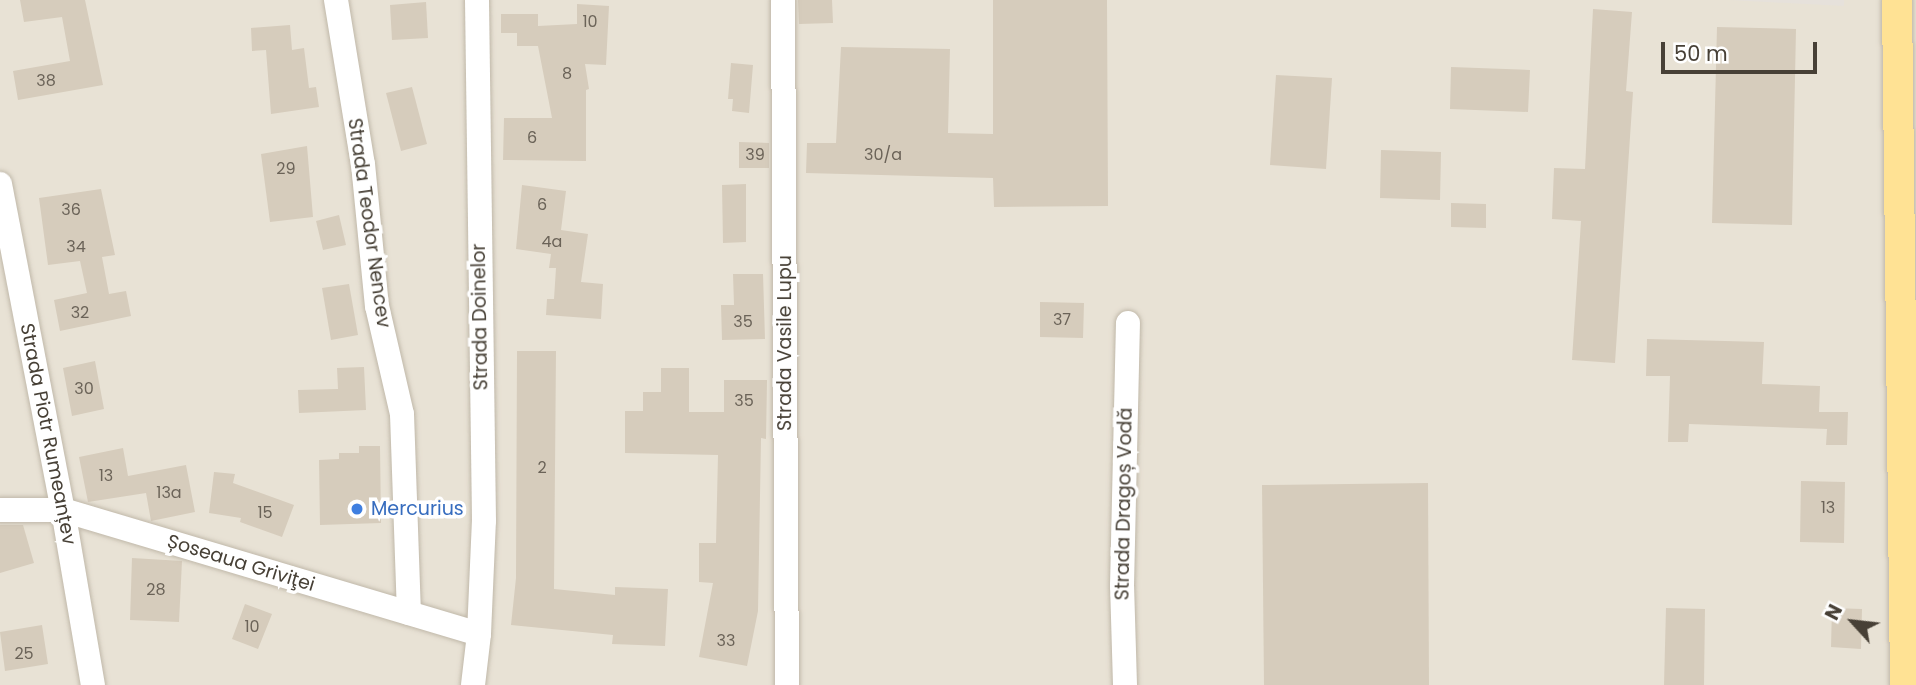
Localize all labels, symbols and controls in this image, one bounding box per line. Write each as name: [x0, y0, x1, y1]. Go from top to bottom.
house number: 10: [582, 12, 598, 32]
scale bar: [1664, 28, 1820, 72]
text: 50 m: [1674, 39, 1728, 68]
house number: 8: [562, 64, 572, 84]
house number: 38: [36, 71, 56, 91]
street label: Strada Teodor Nencev: [343, 117, 395, 329]
house number: 6: [527, 128, 537, 148]
house number: 39: [745, 145, 765, 165]
house number: 30/a: [864, 145, 902, 165]
house number: 29: [276, 159, 296, 179]
house number: 6: [537, 195, 547, 215]
house number: 36: [61, 200, 81, 220]
house number: 4a: [542, 232, 562, 252]
house number: 34: [66, 237, 86, 257]
street label: Strada Doinelor: [467, 243, 493, 391]
street label: Strada Vasile Lupu: [774, 255, 796, 431]
house number: 32: [71, 303, 89, 323]
house number: 37: [1053, 310, 1071, 330]
house number: 35: [733, 312, 753, 332]
street label: Strada Piotr Rumeanțev: [15, 321, 81, 547]
house number: 30: [74, 379, 94, 399]
house number: 35: [734, 391, 754, 411]
street label: Strada Dragoș Vodă: [1111, 407, 1137, 601]
house number: 2: [537, 458, 547, 478]
house number: 13: [99, 466, 113, 486]
house number: 13a: [156, 483, 182, 503]
place label: Mercurius: [371, 498, 464, 520]
house number: 13: [1821, 498, 1835, 518]
marker: Mercurius: [349, 501, 365, 517]
house number: 15: [257, 503, 273, 523]
street label: Șoseaua Griviţei: [164, 530, 318, 596]
house number: 28: [146, 580, 166, 600]
north arrow: [1818, 587, 1888, 657]
text: N: [1819, 600, 1849, 625]
house number: 10: [244, 617, 260, 637]
house number: 33: [717, 631, 735, 651]
house number: 25: [14, 644, 34, 664]

